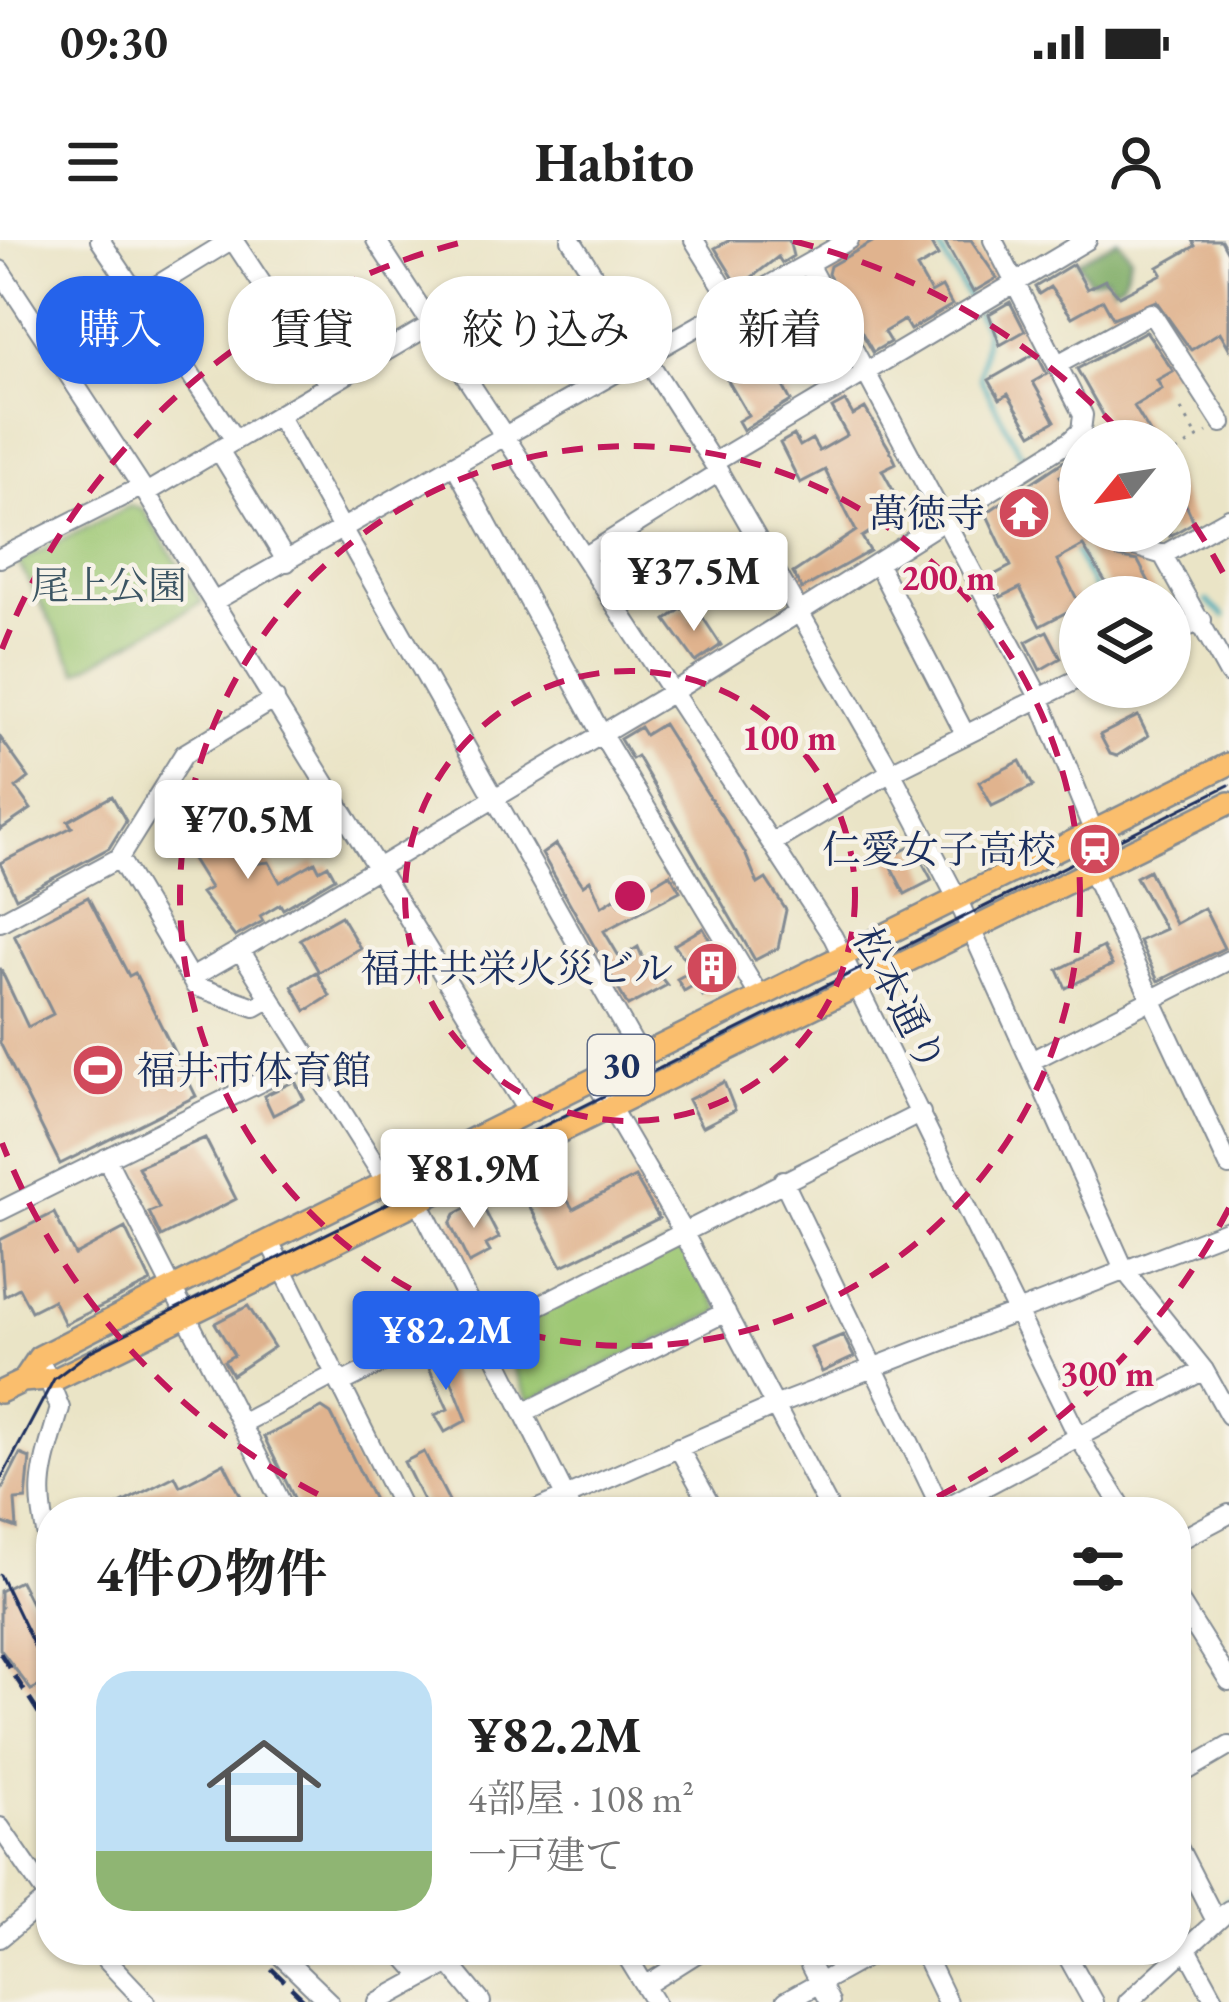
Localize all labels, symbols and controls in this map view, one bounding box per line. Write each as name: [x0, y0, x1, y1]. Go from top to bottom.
text: 09:30: [60, 13, 168, 71]
text: Habito: [535, 127, 694, 197]
icon: menu: [60, 129, 126, 195]
icon: person: [1103, 129, 1169, 195]
chip: 購入: [36, 276, 204, 384]
chip: 賃貸: [228, 276, 396, 384]
chip: 絞り込み: [420, 276, 672, 384]
chip: 新着: [696, 276, 864, 384]
north arrow: [1059, 420, 1191, 552]
map controls: [1059, 420, 1191, 708]
temple icon: 萬徳寺: [996, 485, 1052, 541]
place label: 萬徳寺: [868, 488, 985, 539]
pin: ¥37.5M: [596, 532, 792, 634]
text: ¥37.5M: [628, 545, 760, 596]
text: 200 m: [901, 554, 995, 601]
park label: 尾上公園: [31, 560, 187, 611]
button: layers: [1059, 576, 1191, 708]
text: 100 m: [742, 714, 836, 761]
pin: ¥70.5M: [150, 780, 346, 882]
text: ¥70.5M: [182, 793, 314, 844]
station icon: 仁愛女子高校: [1067, 821, 1123, 877]
place label: 仁愛女子高校: [822, 824, 1056, 875]
centre of rings: [609, 875, 651, 917]
street label: 松本通り: [841, 918, 958, 1080]
building icon: 福井共栄火災ビル: [684, 940, 740, 996]
place label: 福井共栄火災ビル: [361, 943, 673, 994]
road number: 30: [588, 1035, 654, 1095]
sports icon: 福井市体育館: [70, 1042, 126, 1098]
place label: 福井市体育館: [137, 1045, 371, 1096]
pin: ¥81.9M: [376, 1129, 572, 1231]
text: ¥81.9M: [408, 1142, 540, 1193]
pin: ¥82.2M: [348, 1291, 544, 1393]
text: ¥82.2M: [380, 1304, 512, 1355]
text: 300 m: [1060, 1350, 1154, 1397]
icon: filters: [1065, 1536, 1131, 1602]
text: 4件の物件: [96, 1540, 327, 1606]
text: ¥82.2M: [468, 1701, 642, 1767]
icon: home: [192, 1719, 336, 1863]
text: 4部屋 · 108 m²: [468, 1773, 694, 1824]
text: 一戸建て: [468, 1830, 624, 1881]

